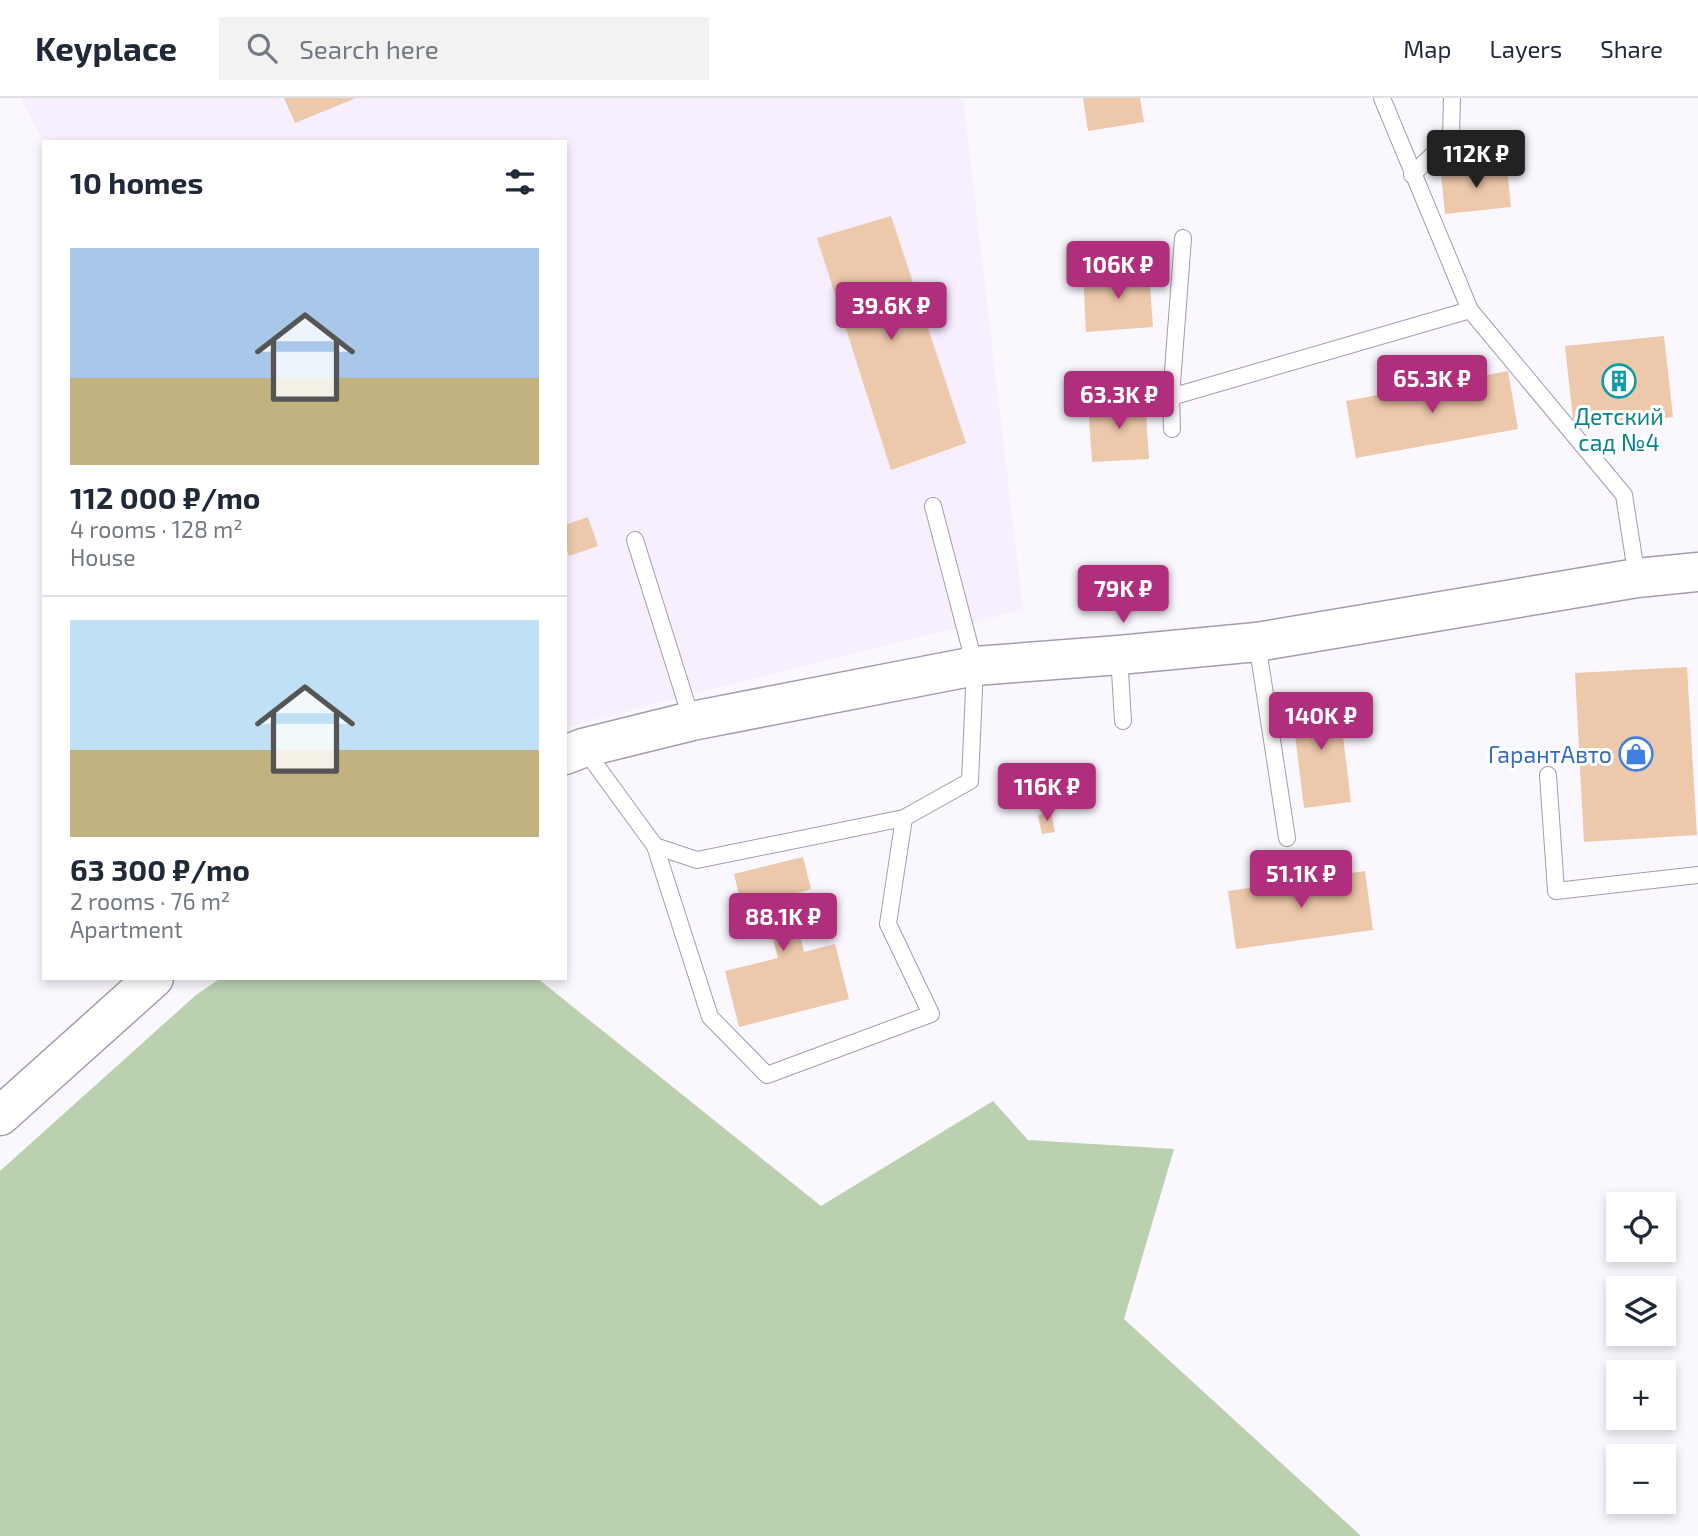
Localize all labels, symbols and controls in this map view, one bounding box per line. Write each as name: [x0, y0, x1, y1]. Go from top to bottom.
search box: [219, 17, 709, 80]
text: Keyplace: [35, 28, 177, 68]
icon: search: [243, 29, 281, 67]
text: Search here: [299, 33, 439, 64]
text: Map: [1403, 34, 1451, 63]
text: Layers: [1489, 34, 1562, 63]
text: Share: [1600, 34, 1663, 63]
pin: 112K ₽: [1419, 130, 1533, 190]
text: 112K ₽: [1443, 139, 1509, 167]
icon: filters: [501, 163, 539, 201]
text: 10 homes: [70, 164, 203, 200]
pin: 106K ₽: [1061, 242, 1175, 301]
text: 106K ₽: [1083, 250, 1153, 278]
pin: 39.6K ₽: [826, 282, 956, 342]
text: 39.6K ₽: [852, 291, 930, 319]
icon: home: [242, 294, 368, 420]
pin: 65.3K ₽: [1367, 356, 1497, 415]
building icon: Детский сад №4: [1600, 362, 1638, 400]
text: 65.3K ₽: [1393, 364, 1471, 392]
pin: 63.3K ₽: [1054, 372, 1184, 431]
text: 63.3K ₽: [1080, 380, 1158, 408]
place label: Детский сад №4: [1574, 402, 1664, 456]
text: 112 000 ₽/mo: [70, 479, 261, 515]
text: 4 rooms · 128 m²: [70, 515, 243, 543]
text: House: [70, 543, 136, 571]
pin: 79K ₽: [1074, 566, 1172, 625]
text: 79K ₽: [1094, 574, 1152, 602]
icon: home: [242, 666, 368, 792]
pin: 140K ₽: [1264, 692, 1378, 752]
text: 140K ₽: [1285, 701, 1357, 729]
shop icon: ГарантАвто: [1617, 735, 1655, 773]
place label: ГарантАвто: [1488, 740, 1612, 768]
pin: 116K ₽: [990, 764, 1104, 823]
text: 116K ₽: [1014, 772, 1080, 800]
pin: 51.1K ₽: [1236, 850, 1366, 910]
text: 63 300 ₽/mo: [70, 851, 250, 887]
text: 51.1K ₽: [1266, 859, 1336, 887]
text: 2 rooms · 76 m²: [70, 887, 230, 915]
pin: 88.1K ₽: [718, 894, 848, 953]
text: 88.1K ₽: [745, 902, 821, 930]
text: Apartment: [70, 915, 183, 943]
map controls: [1606, 1192, 1676, 1514]
button: locate: [1606, 1192, 1676, 1262]
button: layers: [1606, 1276, 1676, 1346]
button: +: [1606, 1360, 1676, 1430]
button: −: [1606, 1444, 1676, 1514]

